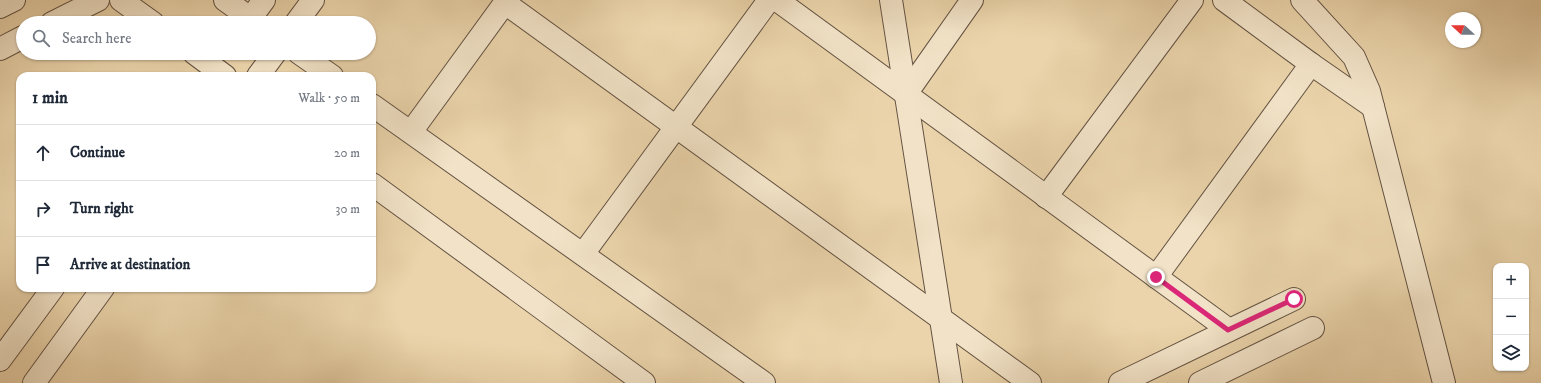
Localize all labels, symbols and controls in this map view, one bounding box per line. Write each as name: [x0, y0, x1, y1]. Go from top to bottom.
north arrow: [1445, 12, 1481, 48]
search box: [16, 16, 376, 60]
icon: search: [30, 27, 52, 49]
text: Search here: [62, 29, 131, 48]
text: 1 min: [32, 87, 68, 109]
text: Walk · 50 m: [298, 90, 360, 106]
icon: ahead: [32, 142, 54, 164]
text: Continue: [70, 143, 125, 162]
text: 20 m: [334, 145, 360, 161]
icon: right: [32, 198, 54, 220]
text: Turn right: [70, 199, 133, 218]
text: 30 m: [336, 201, 360, 217]
icon: arrive: [32, 254, 54, 276]
text: Arrive at destination: [70, 255, 190, 274]
map controls: [1493, 263, 1529, 371]
button: +: [1493, 263, 1529, 299]
route end: [1147, 268, 1165, 286]
route start: [1285, 290, 1303, 308]
button: −: [1493, 299, 1529, 335]
button: layers: [1493, 335, 1529, 371]

